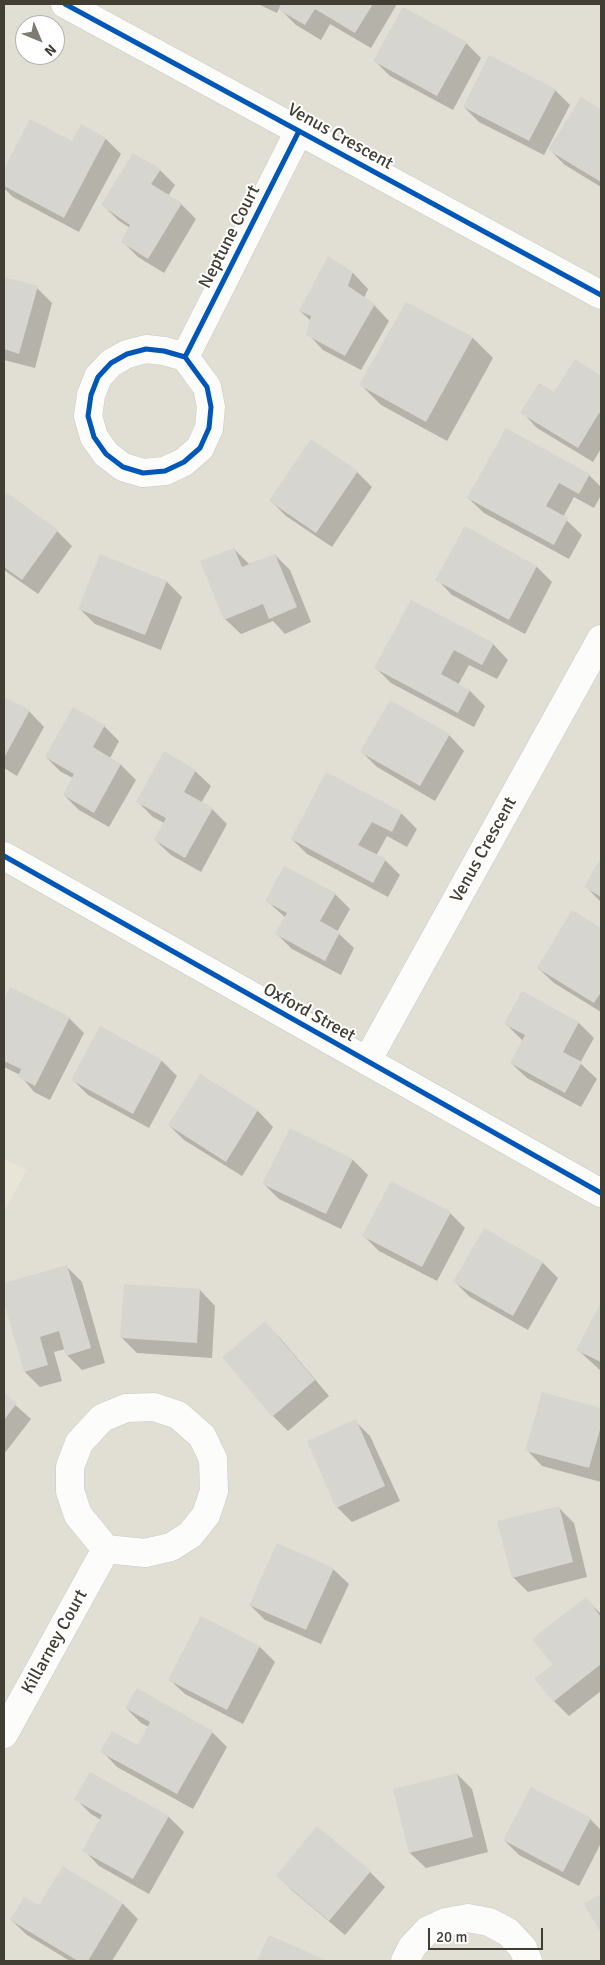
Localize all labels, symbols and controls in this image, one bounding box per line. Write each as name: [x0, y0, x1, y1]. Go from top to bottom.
north arrow: [15, 15, 65, 65]
text: N: [41, 41, 60, 60]
street label: Venus Crescent: [283, 99, 397, 175]
street label: Neptune Court: [195, 182, 265, 292]
street label: Venus Crescent: [446, 793, 522, 907]
street label: Oxford Street: [259, 979, 359, 1047]
street label: Killarney Court: [17, 1586, 93, 1698]
scale bar: [430, 1918, 545, 1950]
text: 20 m: [436, 1928, 467, 1946]

